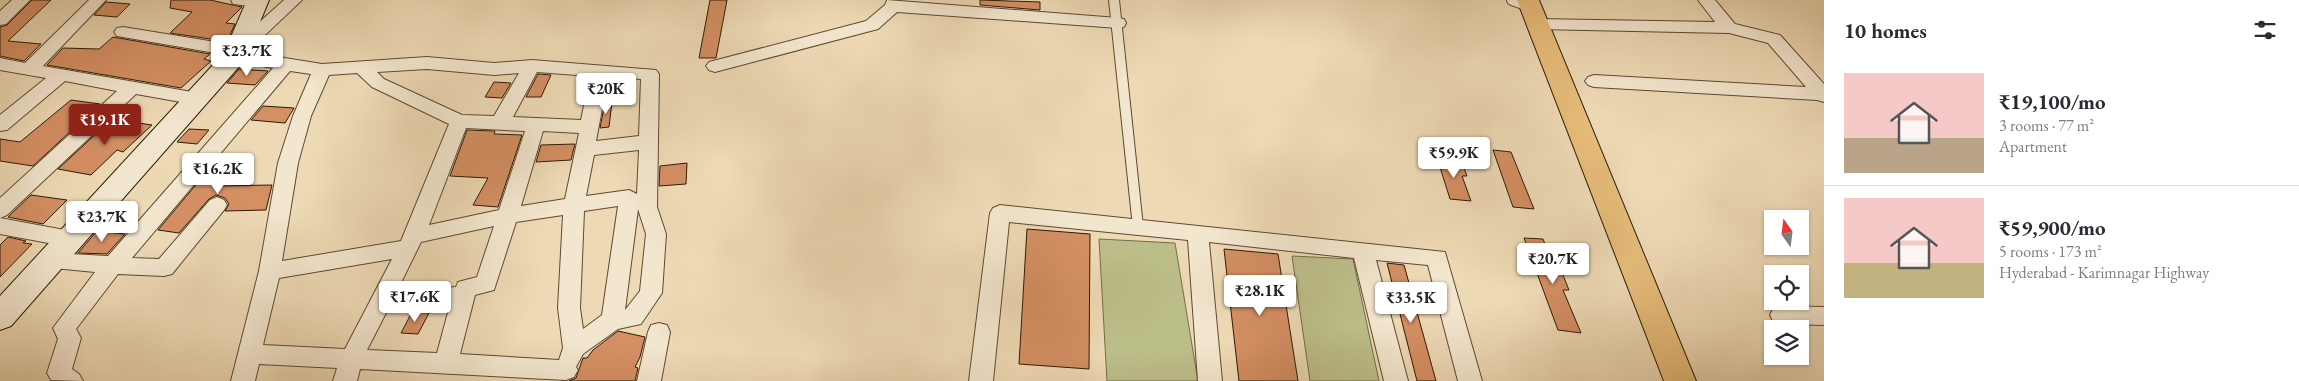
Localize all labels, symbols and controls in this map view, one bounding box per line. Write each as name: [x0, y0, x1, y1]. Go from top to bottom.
icon: filters: [2251, 16, 2279, 44]
text: 10 homes: [1844, 17, 1927, 44]
pin: ₹23.7K: [206, 34, 288, 77]
text: ₹23.7K: [222, 40, 272, 61]
pin: ₹20K: [576, 72, 636, 115]
text: ₹20K: [587, 78, 625, 99]
text: ₹19,100/mo: [1999, 88, 2106, 115]
icon: home: [1884, 93, 1944, 153]
pin: ₹19.1K: [64, 104, 146, 146]
text: ₹19.1K: [80, 109, 130, 130]
text: 3 rooms · 77 m²: [1999, 115, 2094, 136]
pin: ₹59.9K: [1413, 136, 1495, 179]
text: Apartment: [1999, 136, 2067, 157]
text: ₹59.9K: [1429, 142, 1479, 163]
pin: ₹16.2K: [177, 152, 259, 195]
text: ₹16.2K: [193, 158, 243, 179]
pin: ₹23.7K: [61, 200, 143, 243]
text: ₹23.7K: [77, 206, 127, 227]
north arrow: [1764, 210, 1809, 255]
map controls: [1764, 210, 1809, 365]
text: ₹59,900/mo: [1999, 214, 2106, 241]
icon: home: [1884, 218, 1944, 278]
text: 5 rooms · 173 m²: [1999, 241, 2102, 262]
pin: ₹20.7K: [1512, 242, 1594, 285]
text: ₹20.7K: [1528, 248, 1578, 269]
text: Hyderabad - Karimnagar Highway: [1999, 262, 2209, 283]
button: locate: [1764, 265, 1809, 310]
pin: ₹28.1K: [1219, 274, 1301, 317]
pin: ₹17.6K: [374, 280, 456, 323]
text: ₹28.1K: [1235, 280, 1285, 301]
pin: ₹33.5K: [1370, 282, 1452, 324]
text: ₹17.6K: [390, 286, 440, 307]
text: ₹33.5K: [1386, 287, 1436, 308]
button: layers: [1764, 320, 1809, 365]

